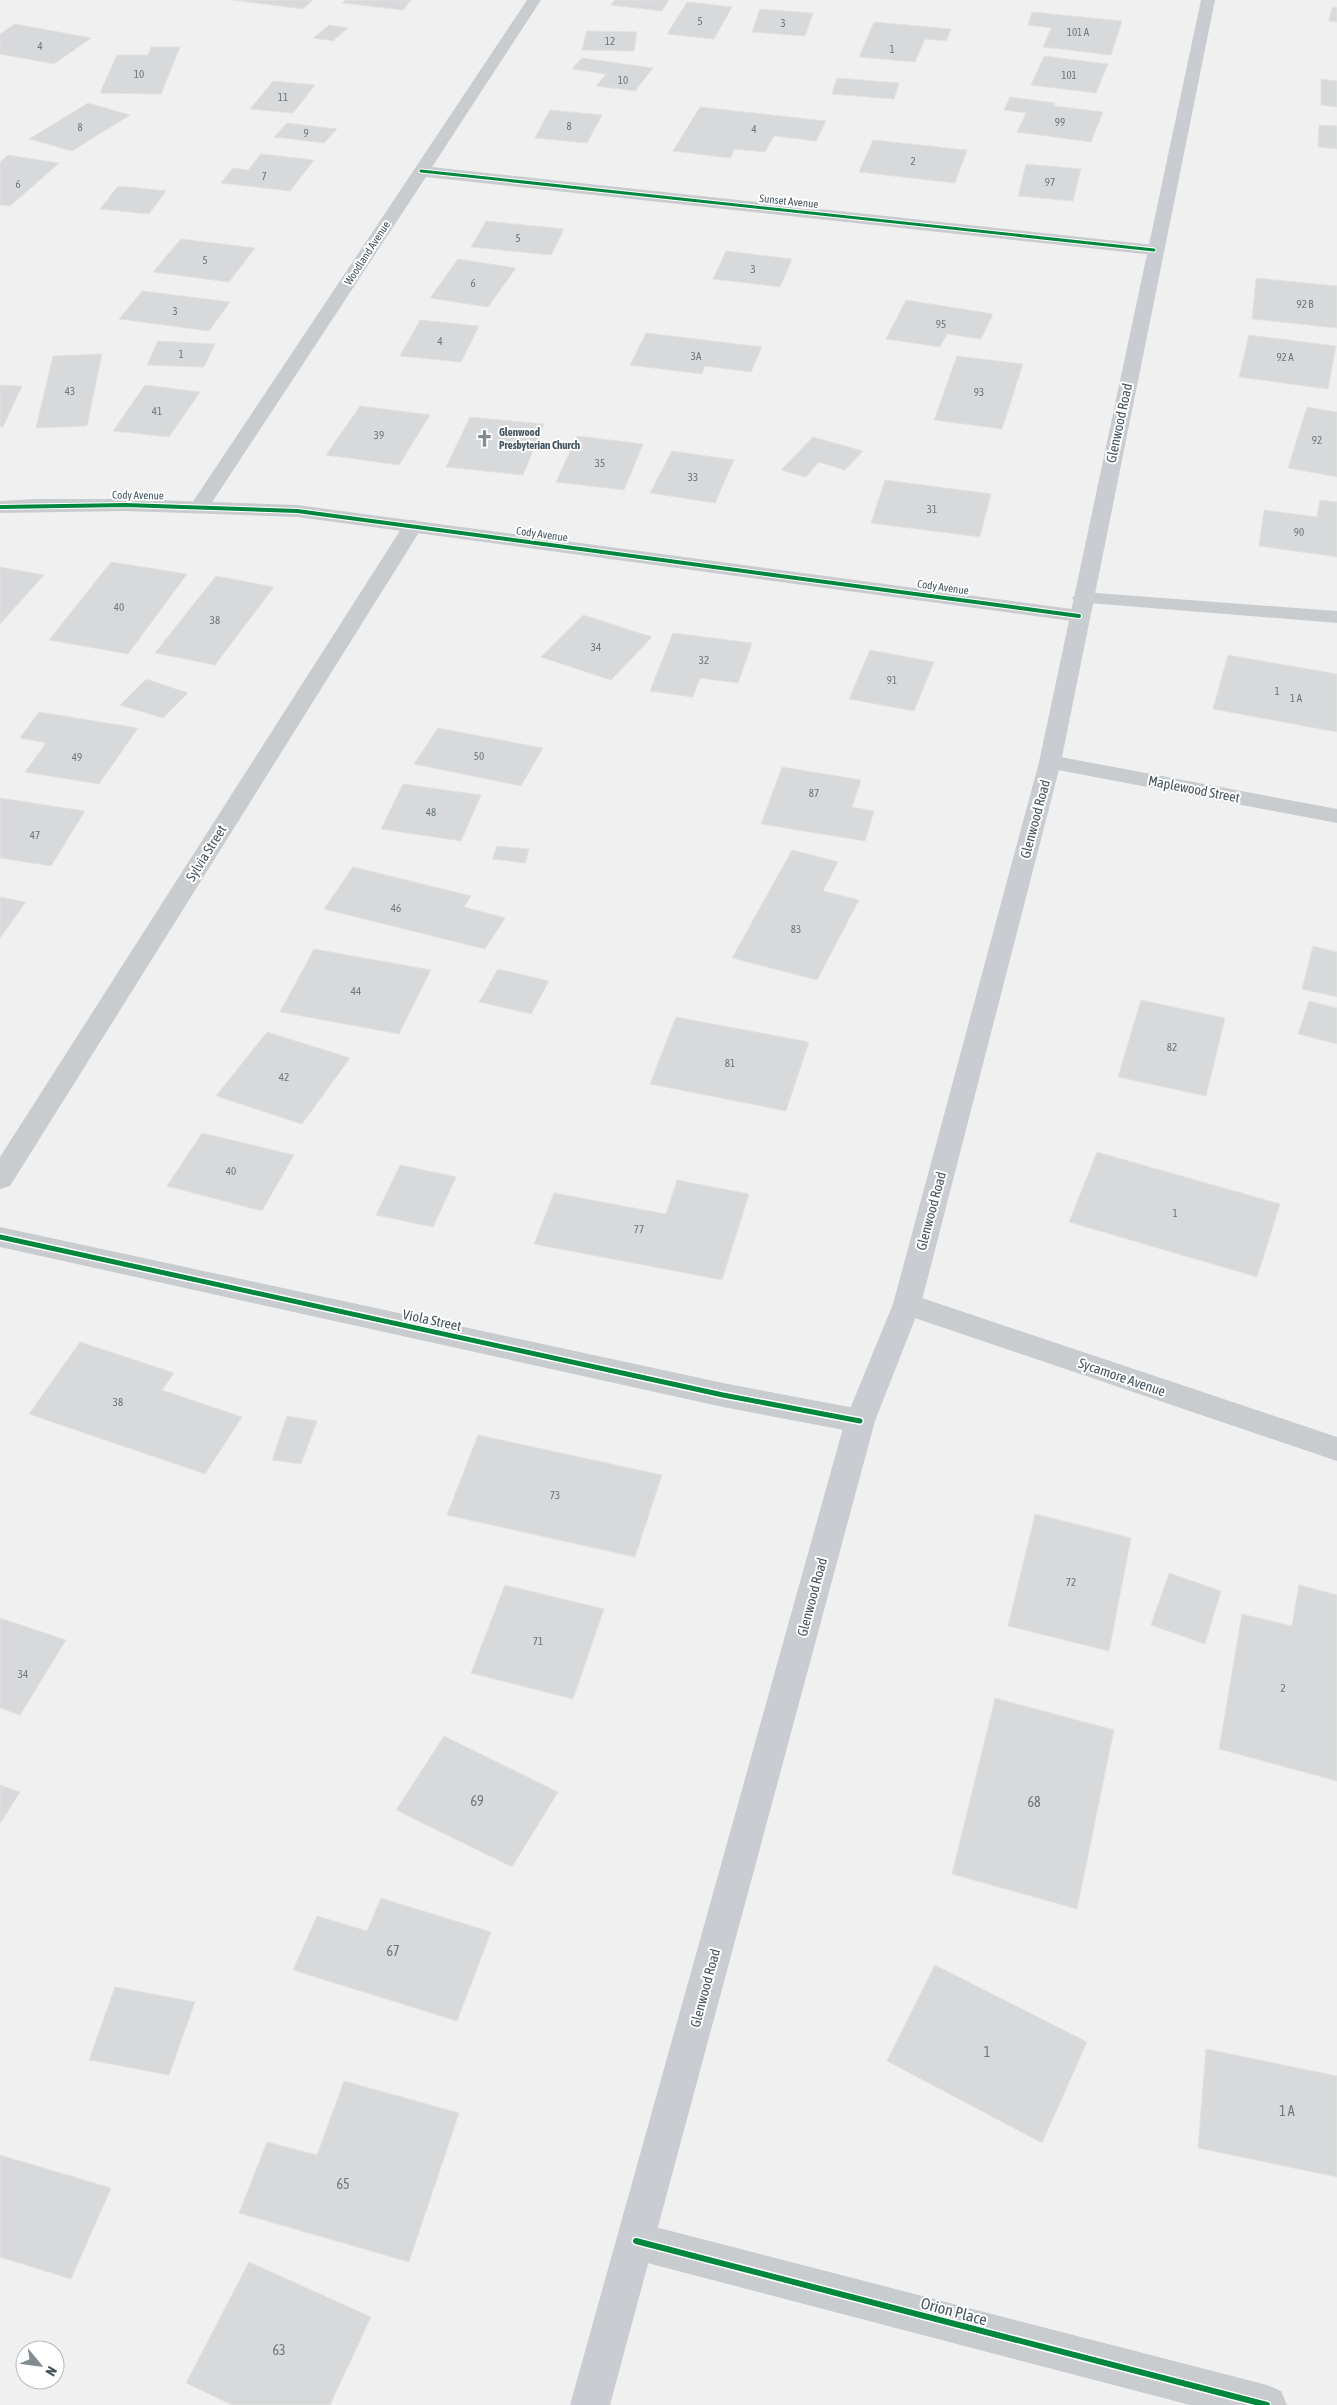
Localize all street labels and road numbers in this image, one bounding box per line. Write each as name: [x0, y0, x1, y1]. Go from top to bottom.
street label: Sunset Avenue: [759, 192, 819, 210]
street label: Woodland Avenue: [342, 219, 392, 287]
street label: Glenwood Road: [1103, 382, 1135, 464]
street label: Cody Avenue: [112, 489, 164, 501]
street label: Cody Avenue: [516, 524, 568, 544]
street label: Cody Avenue: [917, 577, 969, 597]
street label: Maplewood Street: [1147, 772, 1241, 806]
street label: Glenwood Road: [1017, 778, 1053, 860]
street label: Sylvia Street: [182, 822, 230, 884]
street label: Glenwood Road: [913, 1170, 949, 1252]
street label: Viola Street: [401, 1306, 463, 1334]
street label: Sycamore Avenue: [1076, 1355, 1168, 1399]
street label: Glenwood Road: [794, 1556, 830, 1638]
street label: Glenwood Road: [687, 1947, 723, 2029]
street label: Orion Place: [919, 2294, 989, 2328]

